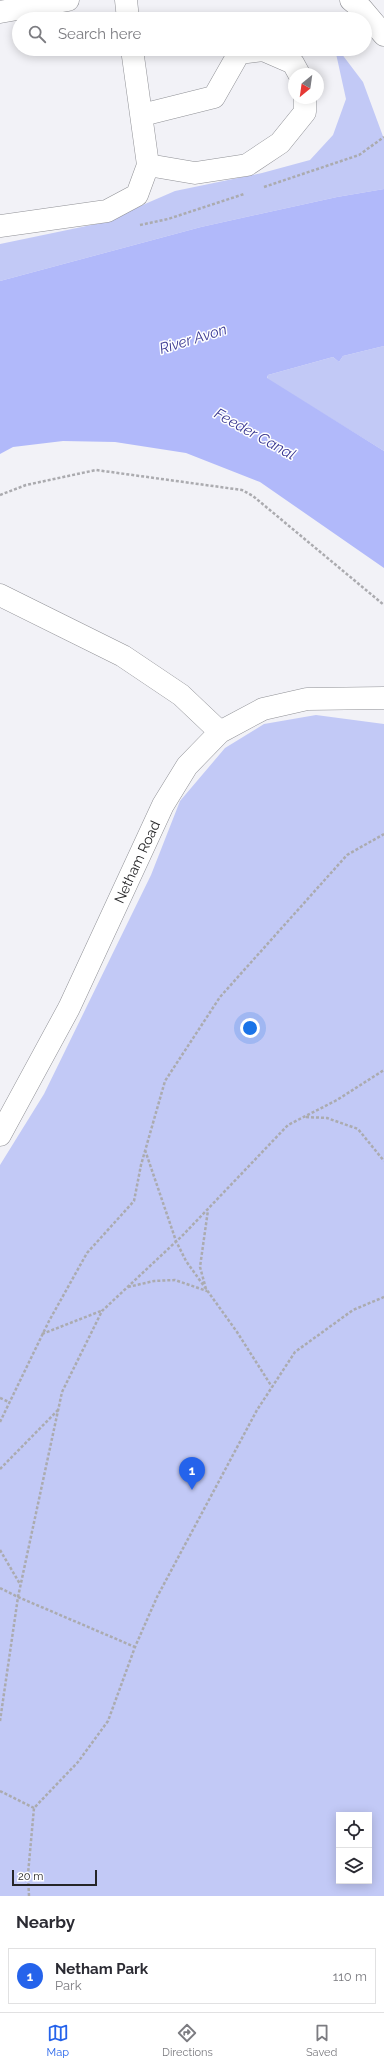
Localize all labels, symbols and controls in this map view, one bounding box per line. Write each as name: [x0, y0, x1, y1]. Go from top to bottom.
search box: [12, 12, 372, 56]
icon: search: [26, 23, 48, 45]
text: Search here: [58, 25, 141, 43]
north arrow: [288, 68, 324, 104]
water label: River Avon: [157, 320, 229, 358]
water label: Feeder Canal: [211, 404, 299, 464]
street label: Netham Road: [111, 818, 163, 906]
your location: [240, 1018, 260, 1038]
pin: 1: [179, 1457, 205, 1490]
map controls: [336, 1812, 372, 1884]
button: locate: [336, 1812, 372, 1848]
button: layers: [336, 1848, 372, 1884]
scale bar: [12, 1868, 97, 1887]
text: 20 m: [18, 1870, 43, 1883]
text: Nearby: [16, 1912, 75, 1932]
text: Netham Park: [55, 1960, 148, 1978]
text: 1: [27, 1969, 33, 1984]
text: 110 m: [333, 1969, 367, 1984]
text: Park: [55, 1978, 82, 1993]
tab: Map: [47, 2022, 69, 2059]
tab: Directions: [162, 2022, 213, 2059]
tab: Saved: [306, 2022, 337, 2059]

